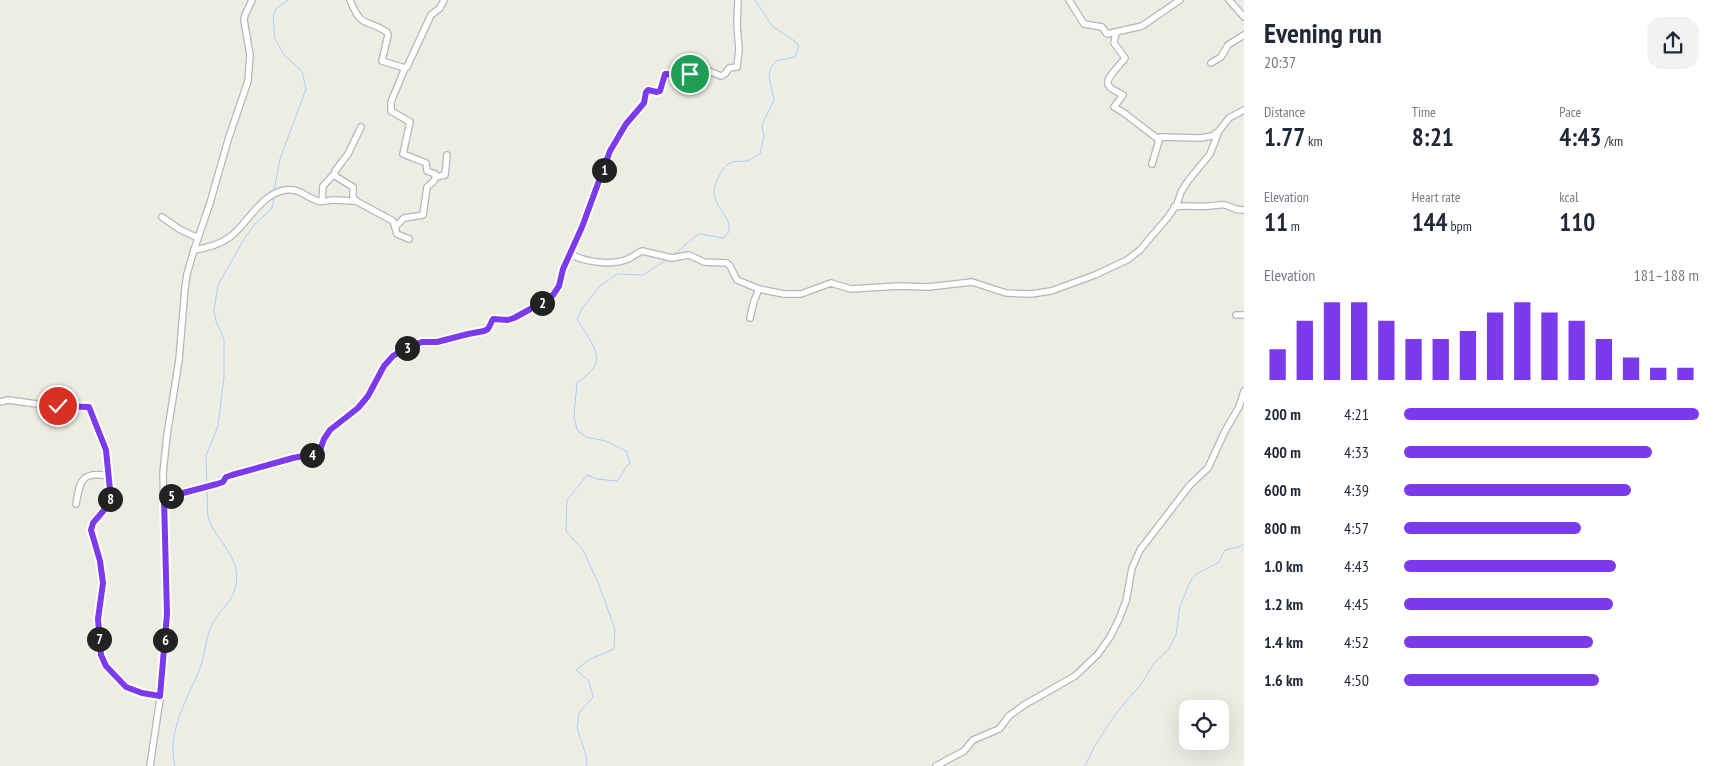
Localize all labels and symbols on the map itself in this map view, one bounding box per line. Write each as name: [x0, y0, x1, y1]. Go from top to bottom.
pin: [669, 53, 711, 95]
pin: 1: [592, 158, 616, 182]
pin: 2: [530, 290, 554, 316]
pin: 3: [394, 336, 420, 360]
pin: [37, 385, 79, 427]
pin: 4: [300, 442, 324, 468]
pin: 5: [158, 484, 184, 508]
pin: 8: [98, 486, 122, 512]
pin: 7: [86, 626, 112, 652]
pin: 6: [152, 628, 178, 652]

